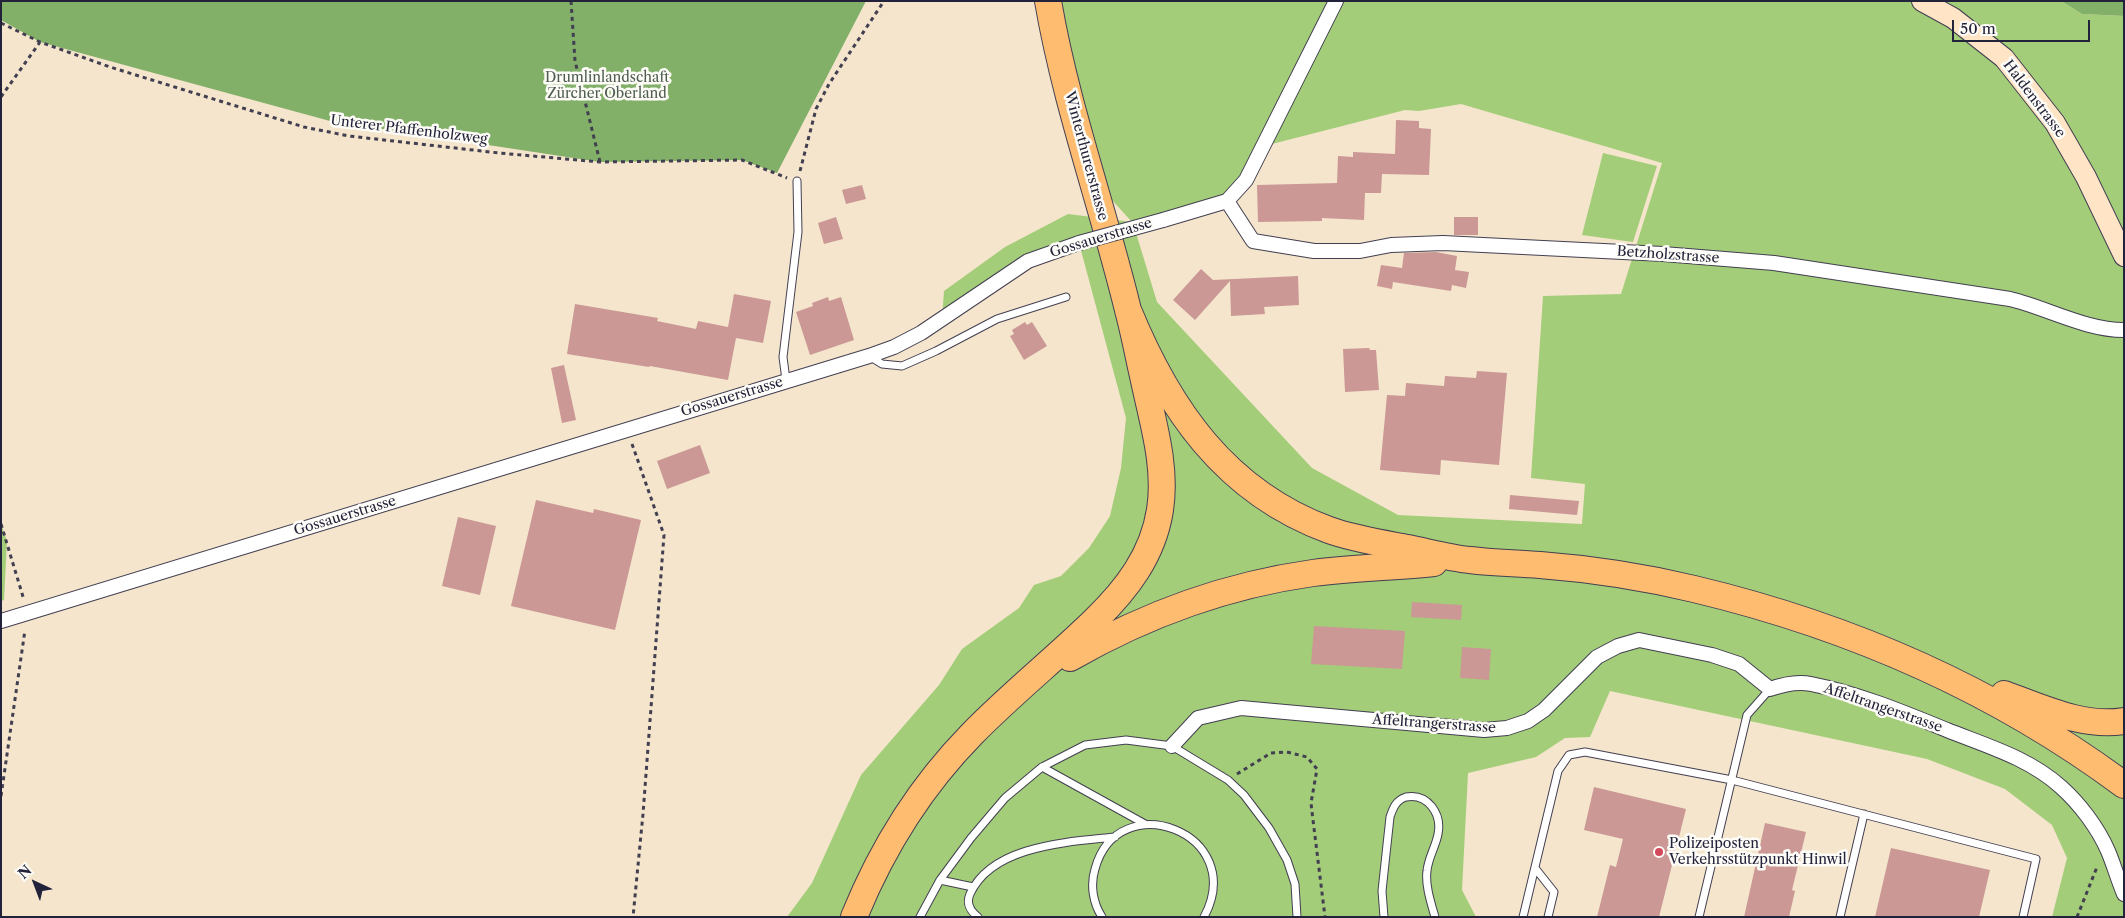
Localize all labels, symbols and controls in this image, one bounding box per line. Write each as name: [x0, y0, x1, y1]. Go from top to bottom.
scale bar: [1955, 10, 2092, 42]
text: 50 m: [1960, 19, 1996, 38]
street label: Haldenstrasse: [1999, 57, 2069, 141]
park label: Drumlinlandschaft Zürcher Oberland: [545, 70, 669, 102]
street label: Winterthurerstrasse: [1061, 90, 1111, 222]
street label: Unterer Pfaffenholzweg: [330, 112, 488, 148]
street label: Gossauerstrasse: [1048, 214, 1154, 262]
street label: Betzholzstrasse: [1616, 243, 1720, 267]
street label: Gossauerstrasse: [679, 373, 785, 421]
street label: Gossauerstrasse: [292, 492, 398, 540]
street label: Affeltrangerstrasse: [1822, 680, 1944, 736]
street label: Affeltrangerstrasse: [1372, 711, 1496, 737]
place label: Polizeiposten Verkehrsstützpunkt Hinwil: [1669, 836, 1847, 869]
marker: Polizeiposten Verkehrsstützpunkt Hinwil: [1653, 846, 1665, 858]
north arrow: [10, 858, 60, 908]
text: N: [14, 861, 35, 883]

